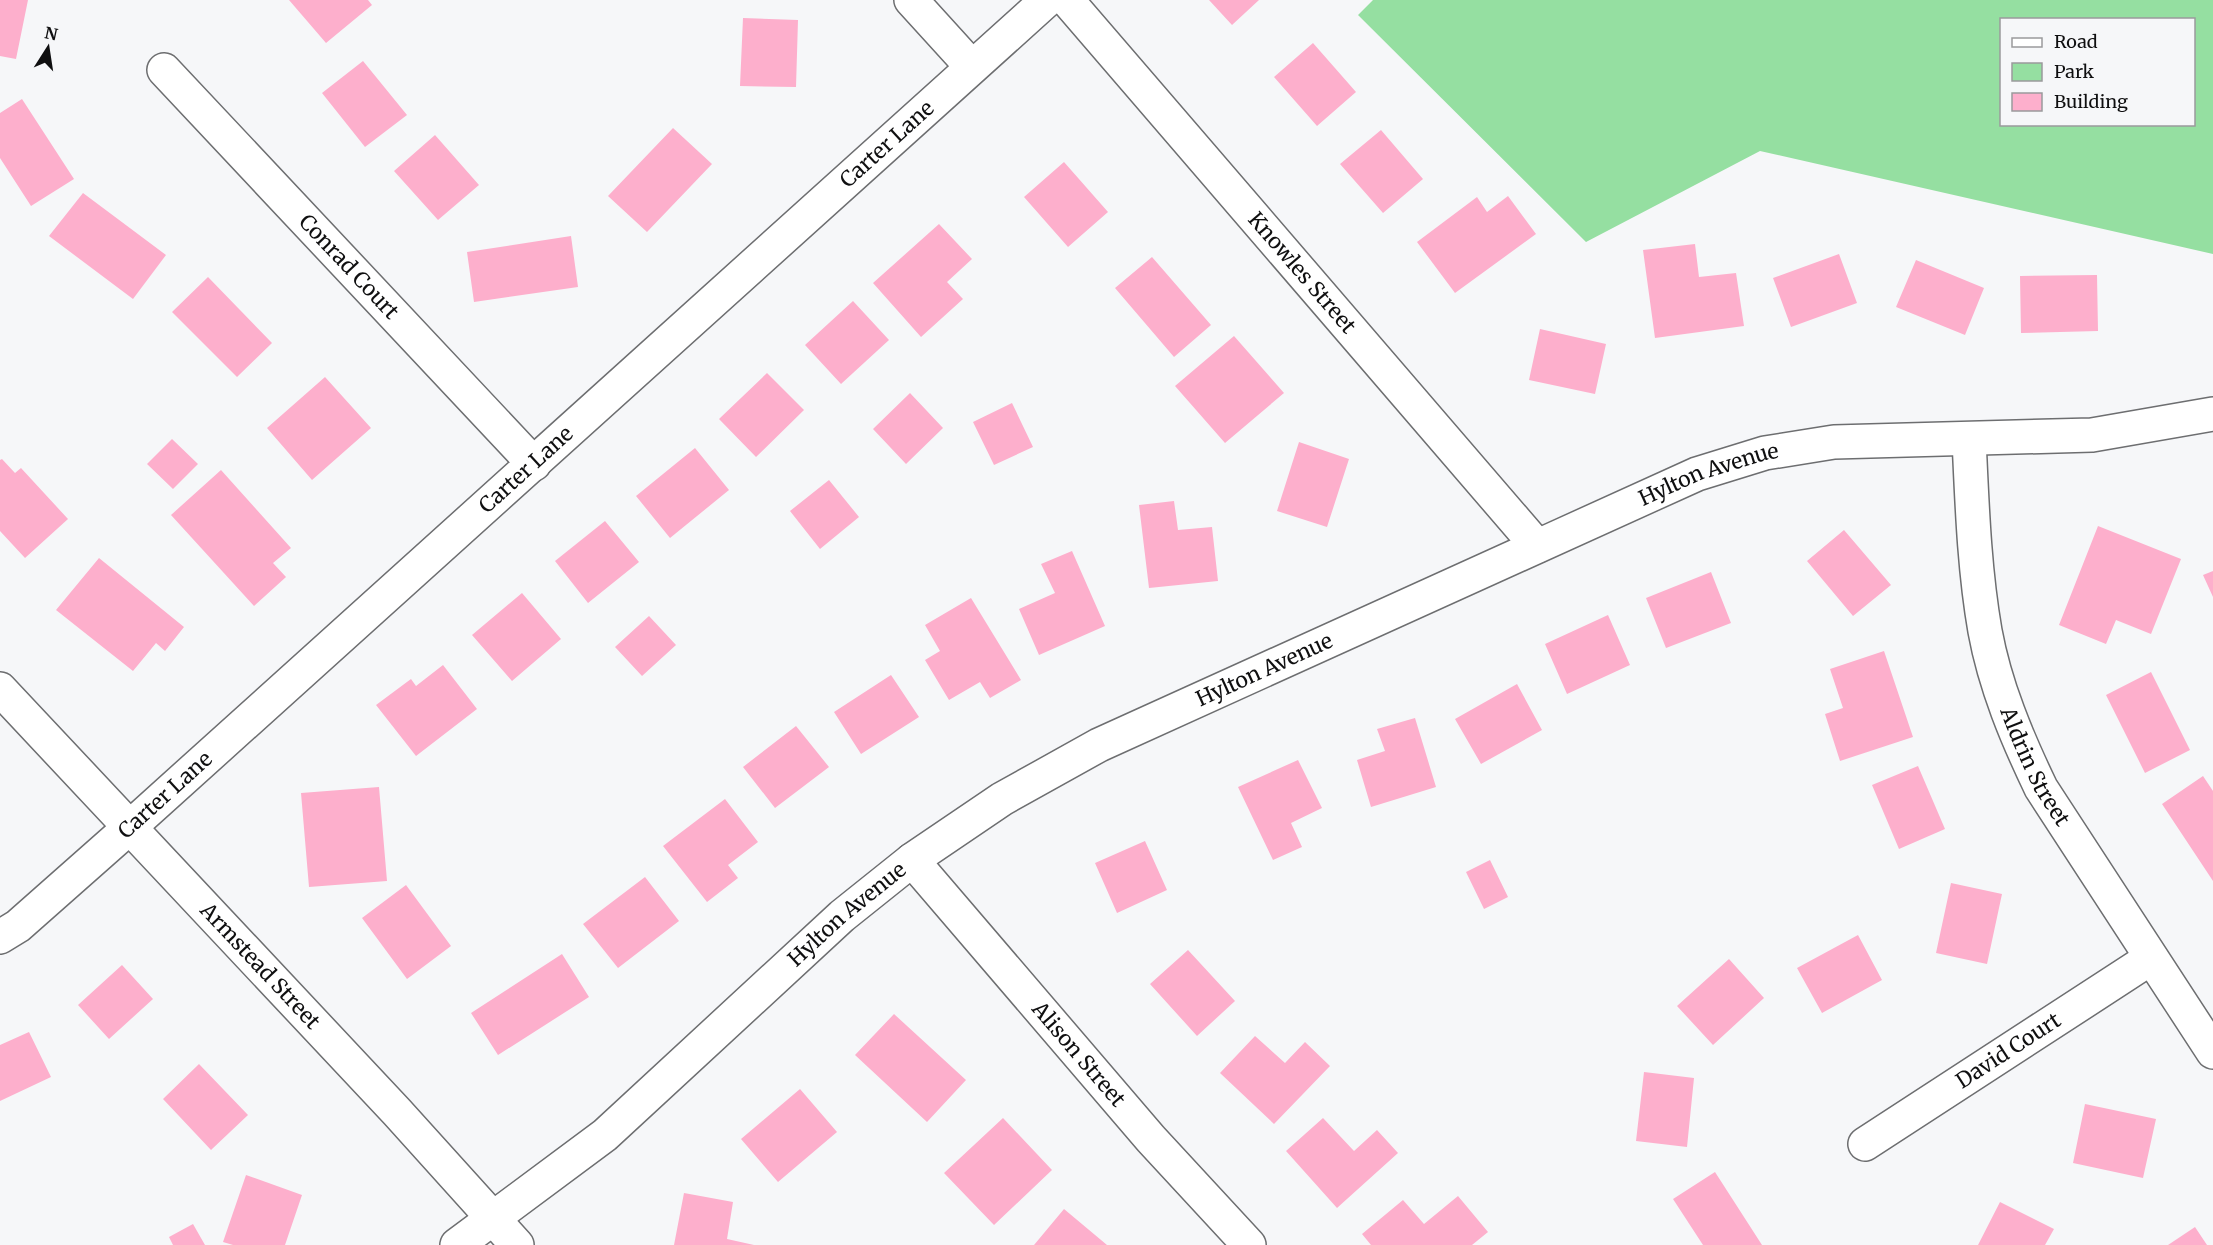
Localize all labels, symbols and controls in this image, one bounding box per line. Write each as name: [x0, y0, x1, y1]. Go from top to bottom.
north arrow: [18, 18, 78, 78]
legend: [2000, 18, 2195, 126]
text: N: [43, 22, 60, 44]
text: Road: [2054, 30, 2098, 53]
text: Park: [2054, 60, 2095, 83]
text: Building: [2054, 90, 2128, 113]
street label: Carter Lane: [834, 94, 939, 193]
street label: Knowles Street: [1243, 206, 1362, 339]
street label: Conrad Court: [293, 208, 405, 325]
street label: Carter Lane: [473, 420, 579, 519]
street label: Hylton Avenue: [1634, 437, 1780, 512]
street label: Hylton Avenue: [1192, 627, 1337, 712]
street label: Aldrin Street: [1994, 702, 2076, 831]
street label: Carter Lane: [112, 745, 218, 844]
street label: Hylton Avenue: [782, 856, 911, 972]
street label: Armstead Street: [194, 896, 326, 1035]
street label: Alison Street: [1026, 995, 1131, 1112]
street label: David Court: [1951, 1006, 2066, 1094]

